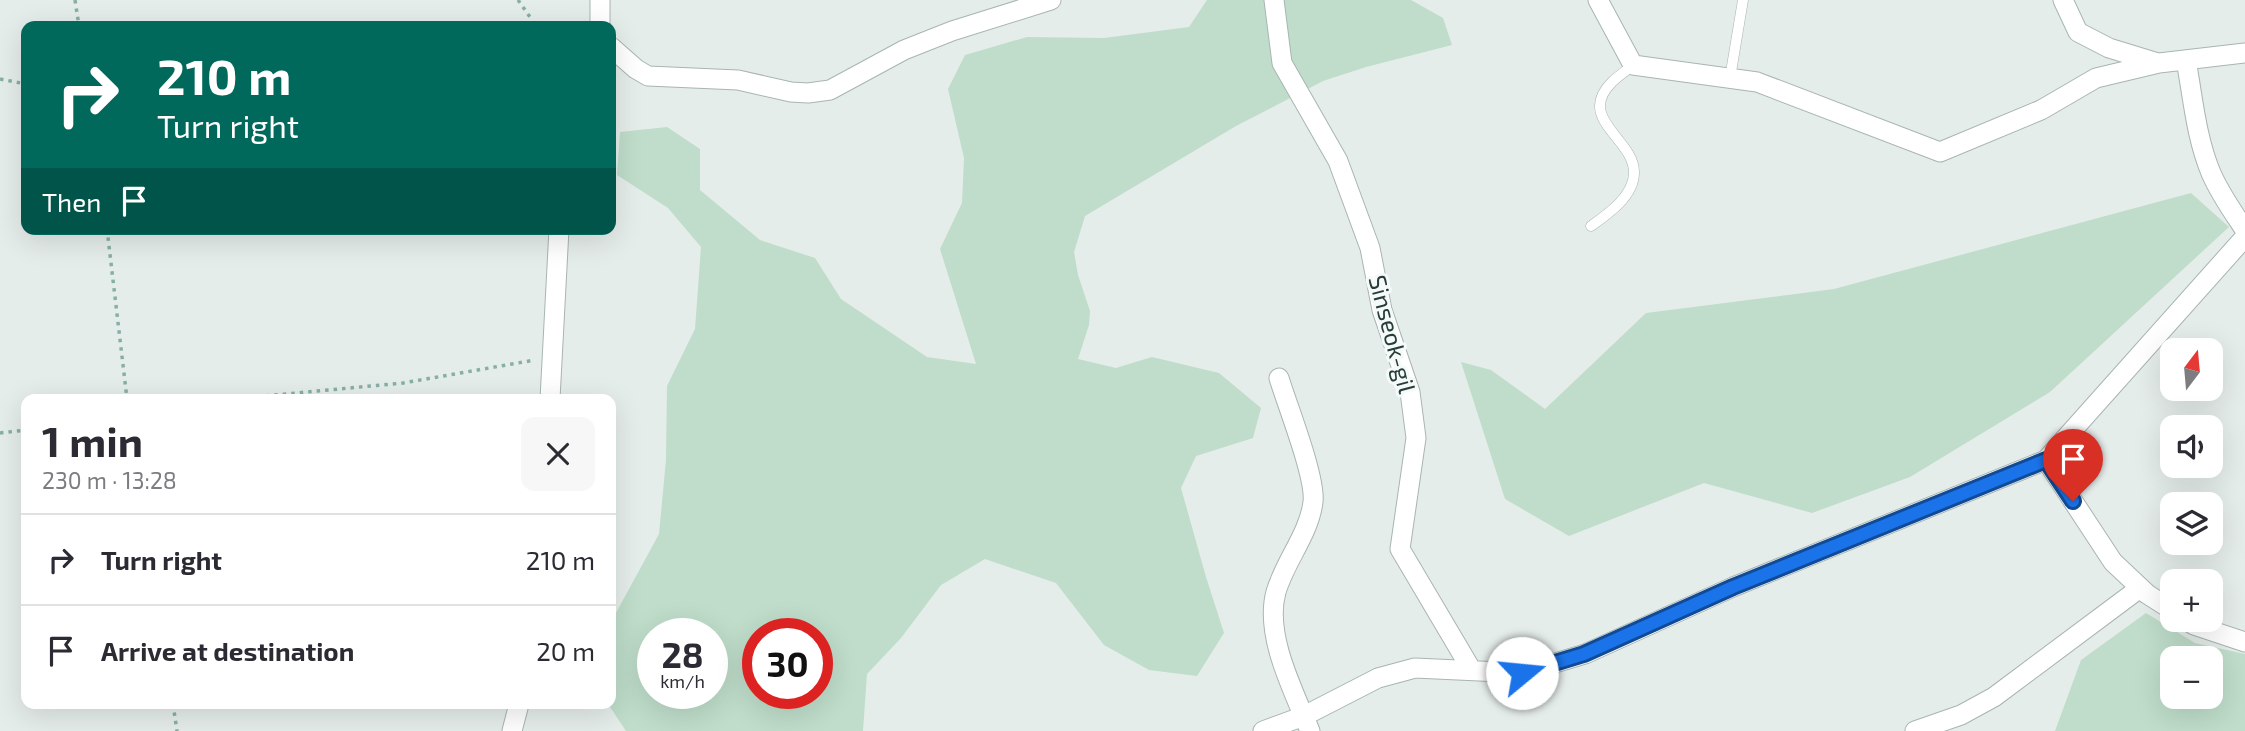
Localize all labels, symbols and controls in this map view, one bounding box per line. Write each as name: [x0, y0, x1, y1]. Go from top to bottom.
text: 210 m: [157, 46, 291, 105]
icon: right: [42, 49, 133, 140]
text: Turn right: [157, 106, 299, 144]
icon: arrive: [115, 182, 153, 220]
text: Then: [42, 186, 101, 217]
street label: Sinseok-gil: [1363, 272, 1423, 396]
north arrow: [2160, 338, 2222, 401]
map controls: [2160, 338, 2223, 709]
text: 1 min: [42, 415, 143, 465]
button: sound: [2160, 415, 2223, 478]
button: close: [521, 417, 595, 491]
pin: [2043, 429, 2103, 501]
icon: arrive: [2054, 440, 2092, 478]
text: 230 m · 13:28: [42, 466, 177, 494]
button: layers: [2160, 492, 2223, 555]
icon: right: [42, 541, 80, 579]
text: Turn right: [101, 544, 222, 575]
text: 210 m: [526, 544, 595, 575]
button: +: [2160, 569, 2223, 632]
speed limit sign: 30: [742, 618, 833, 709]
icon: arrive: [42, 632, 80, 670]
text: 28: [661, 633, 704, 675]
text: Arrive at destination: [101, 635, 354, 666]
text: 20 m: [536, 635, 595, 666]
position arrow: [1485, 636, 1559, 710]
button: −: [2160, 646, 2223, 709]
text: km/h: [660, 670, 705, 692]

